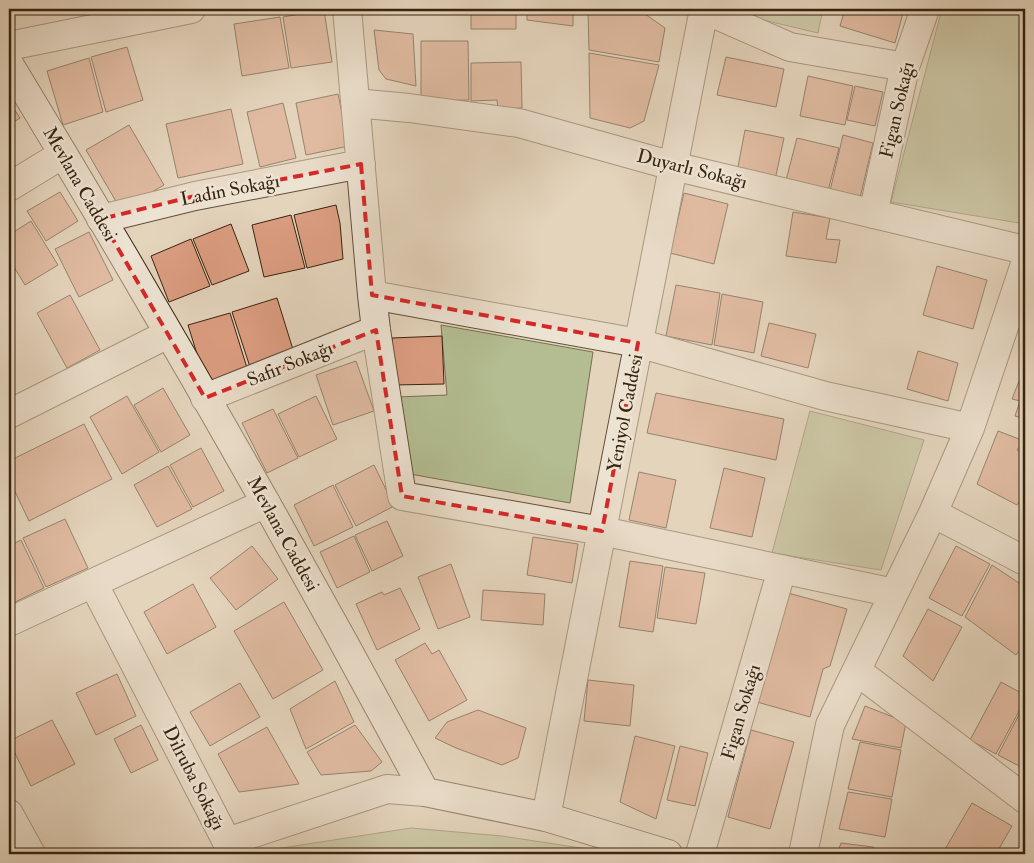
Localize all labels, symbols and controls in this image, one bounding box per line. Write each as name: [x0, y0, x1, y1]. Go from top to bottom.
street label: Figan Sokağı: [874, 59, 920, 161]
street label: Mevlana Caddesi: [38, 122, 122, 246]
street label: Duyarlı Sokağı: [634, 144, 750, 194]
street label: Ladin Sokağı: [178, 169, 282, 211]
street label: Safir Sokağı: [243, 336, 337, 392]
street label: Yeniyol Caddesi: [602, 352, 648, 474]
street label: Mevlana Caddesi: [241, 472, 325, 596]
street label: Figan Sokağı: [716, 661, 766, 763]
street label: Dilruba Sokağı: [157, 722, 231, 834]

